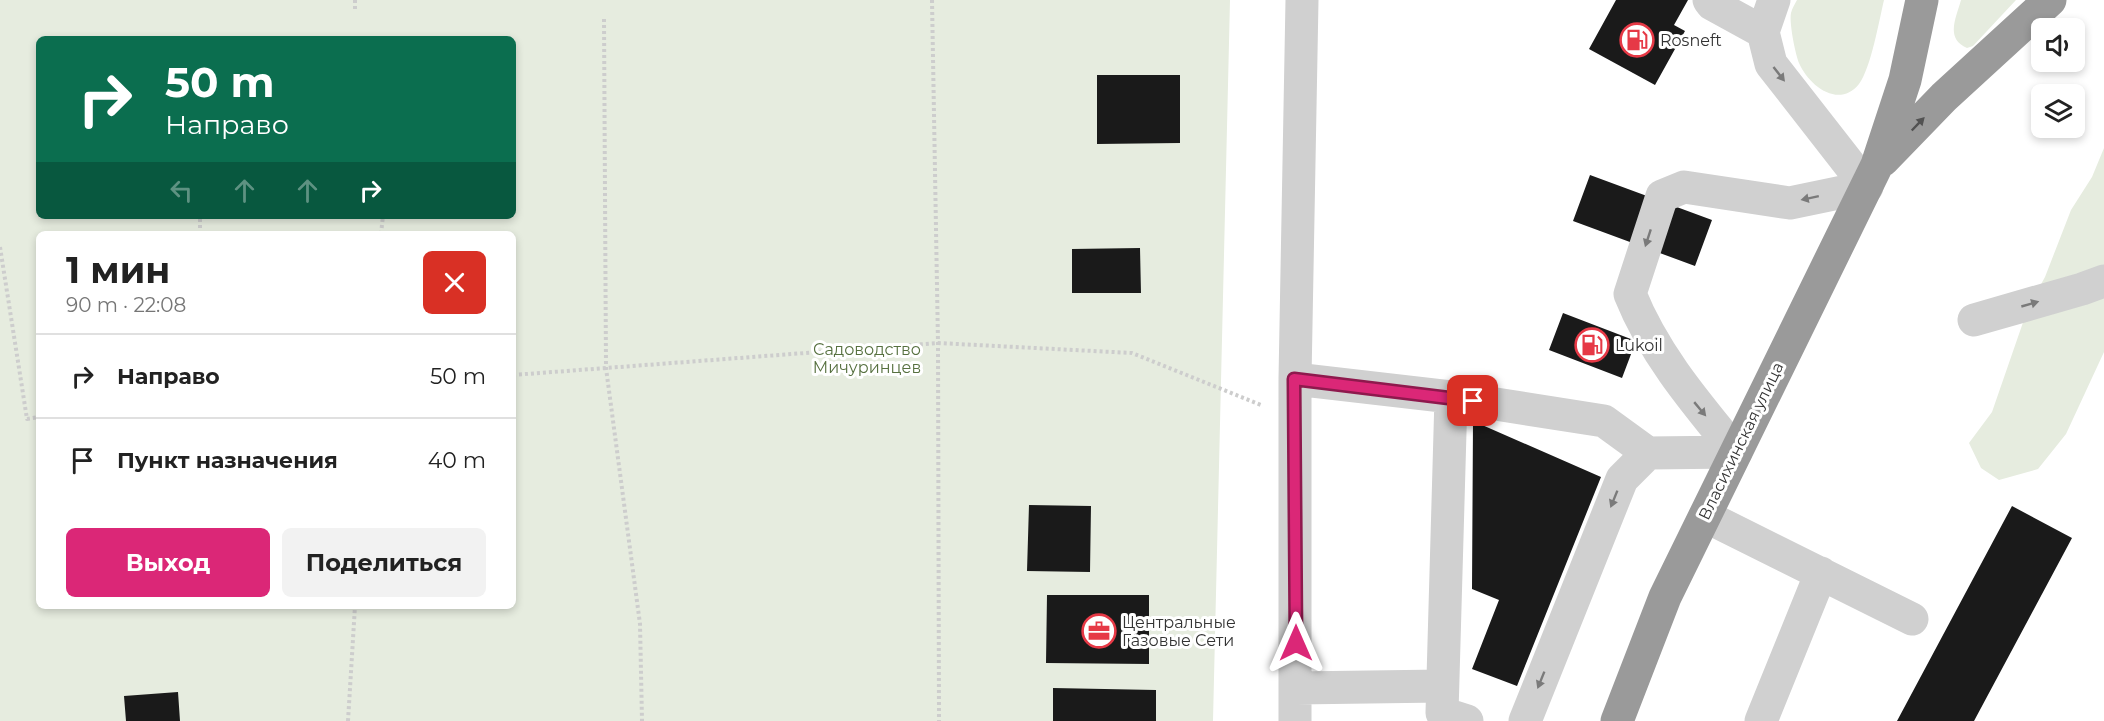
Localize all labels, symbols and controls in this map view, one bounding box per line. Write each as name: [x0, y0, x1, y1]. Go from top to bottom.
map controls: [2031, 18, 2085, 138]
button: sound: [2031, 18, 2085, 72]
fuel station icon: Rosneft: [1619, 22, 1655, 58]
place label: Rosneft: [1660, 31, 1722, 50]
text: 50 m: [165, 56, 274, 108]
icon: right: [66, 60, 144, 138]
one-way arrow: [1773, 66, 1786, 82]
button: layers: [2031, 84, 2085, 138]
text: Направо: [165, 108, 289, 141]
one-way arrow: [1911, 116, 1925, 131]
icon: left: [165, 174, 198, 207]
icon: ahead: [228, 174, 261, 207]
icon: ahead: [291, 174, 324, 207]
icon: right: [354, 174, 387, 207]
one-way arrow: [1801, 194, 1819, 204]
one-way arrow: [1643, 229, 1653, 247]
text: 1 мин: [66, 248, 170, 292]
button: close: [423, 251, 486, 314]
text: 90 m · 22:08: [66, 293, 186, 317]
one-way arrow: [2021, 299, 2039, 308]
fuel station icon: Lukoil: [1574, 327, 1610, 363]
place label: Lukoil: [1615, 336, 1663, 355]
park label: Садоводство Мичуринцев: [813, 340, 921, 377]
street label: Власихинская улица: [1695, 359, 1787, 523]
icon: right: [66, 360, 99, 393]
text: Направо: [117, 363, 220, 390]
text: 50 m: [430, 363, 486, 390]
pin: [1447, 375, 1498, 426]
icon: arrive: [1456, 384, 1489, 417]
one-way arrow: [1694, 401, 1707, 417]
icon: arrive: [66, 444, 99, 477]
text: Пункт назначения: [117, 447, 338, 474]
text: 40 m: [428, 447, 486, 474]
one-way arrow: [1609, 490, 1618, 508]
button: Выход: [66, 528, 270, 597]
button: Поделиться: [282, 528, 486, 597]
position arrow: [1264, 611, 1328, 675]
office icon: Центральные Газовые Сети: [1081, 613, 1117, 649]
place label: Центральные Газовые Сети: [1122, 613, 1236, 650]
one-way arrow: [1536, 671, 1545, 689]

